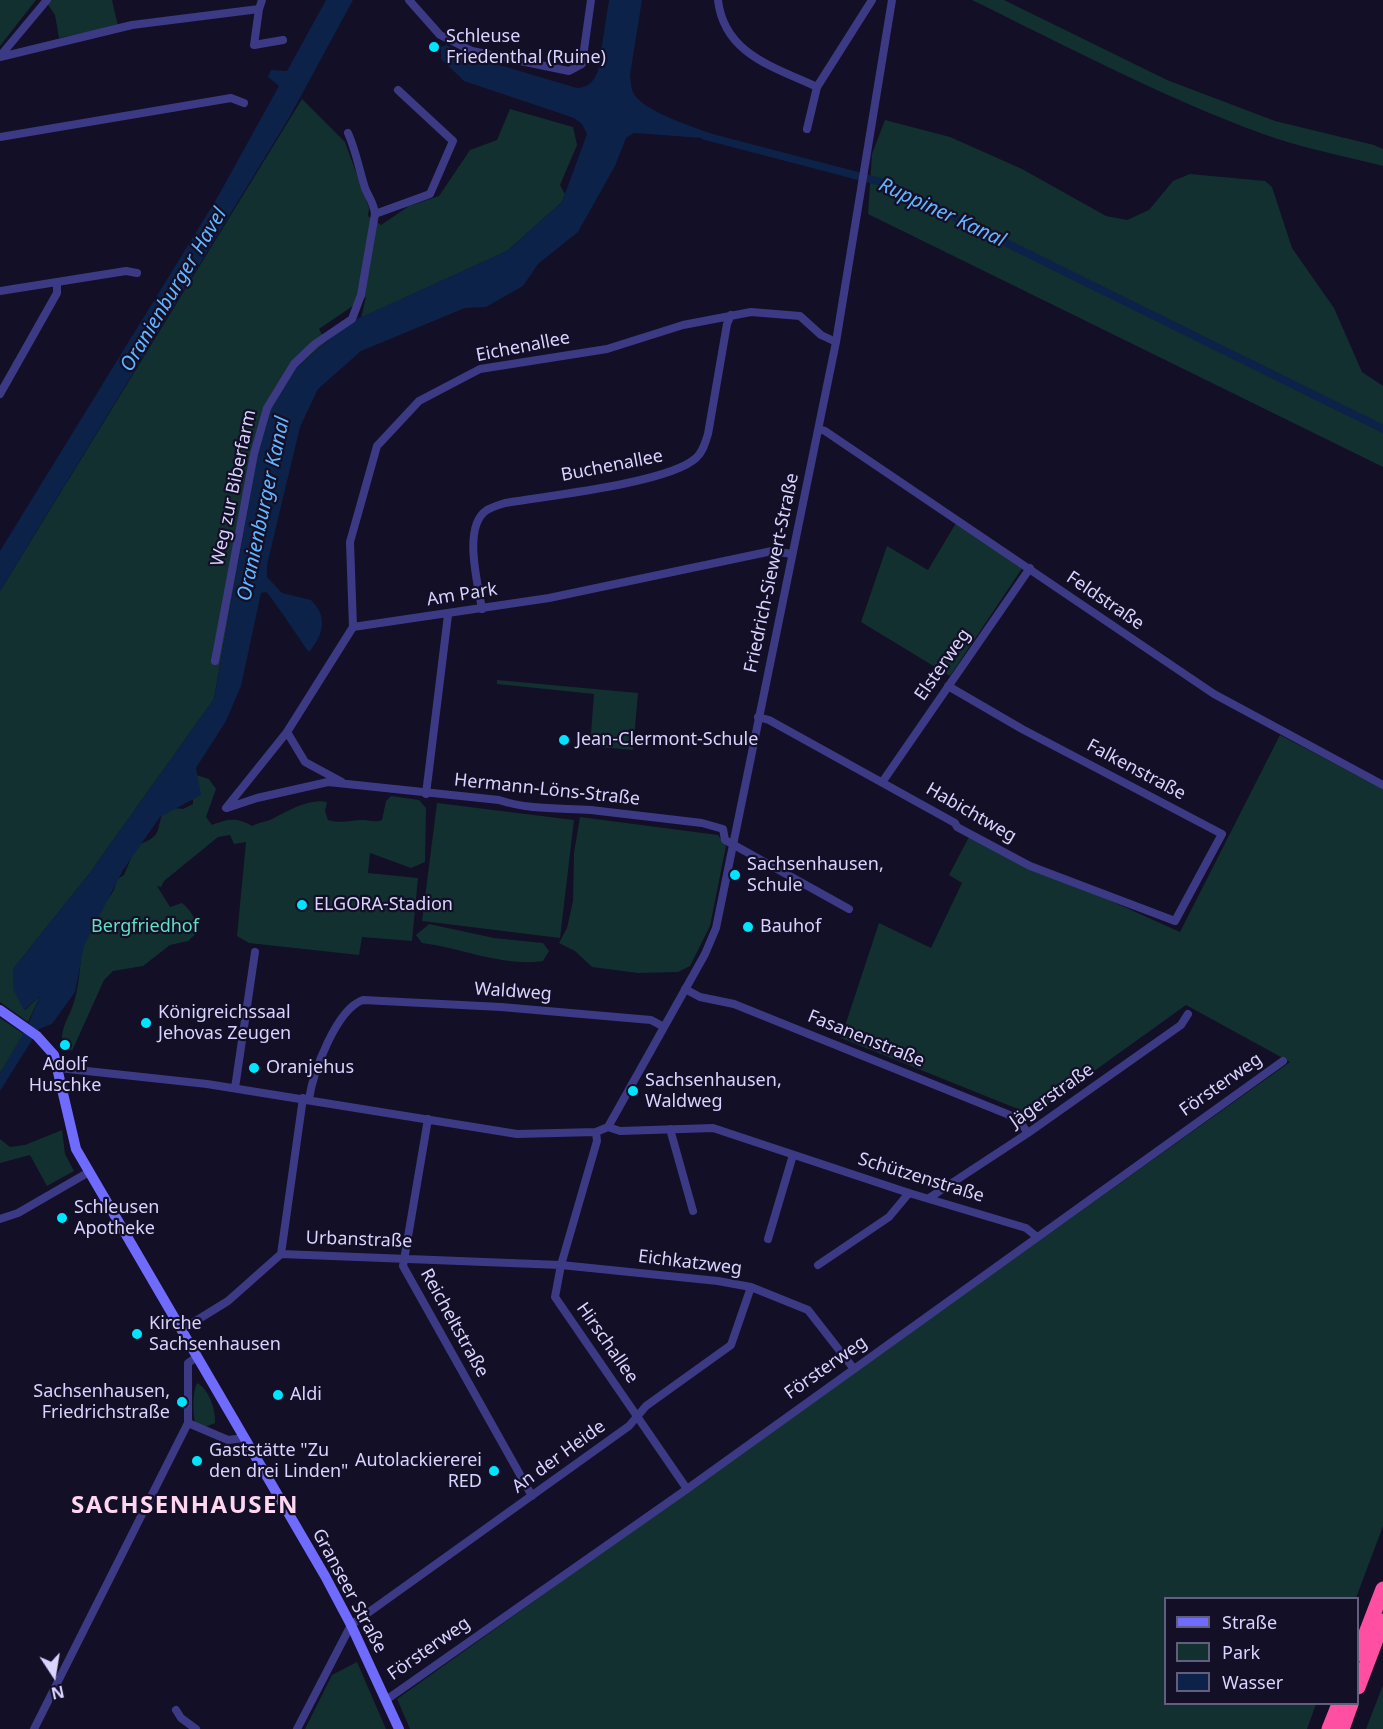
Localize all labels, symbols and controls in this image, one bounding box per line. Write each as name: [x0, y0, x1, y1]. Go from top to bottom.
place label: Schleuse Friedenthal (Ruine): [446, 26, 606, 68]
marker: Schleuse Friedenthal (Ruine): [427, 40, 441, 54]
water label: Ruppiner Kanal: [875, 173, 1009, 253]
water label: Oranienburger Havel: [116, 204, 232, 376]
street label: Eichenallee: [474, 327, 572, 367]
street label: Weg zur Biberfarm: [207, 408, 261, 568]
water label: Oranienburger Kanal: [233, 415, 295, 603]
street label: Buchenallee: [559, 446, 665, 486]
street label: Friedrich-Siewert-Straße: [740, 471, 804, 675]
street label: Feldstraße: [1062, 567, 1148, 635]
street label: Am Park: [425, 579, 499, 611]
street label: Elsterweg: [910, 625, 976, 705]
place label: Jean-Clermont-Schule: [576, 729, 758, 751]
marker: Jean-Clermont-Schule: [557, 733, 571, 747]
street label: Falkenstraße: [1083, 735, 1189, 805]
street label: Hermann-Löns-Straße: [453, 769, 641, 811]
street label: Habichtweg: [922, 778, 1020, 848]
place label: Sachsenhausen, Schule: [747, 854, 884, 896]
marker: Sachsenhausen, Schule: [728, 868, 742, 882]
place label: ELGORA-Stadion: [314, 894, 453, 916]
marker: ELGORA-Stadion: [295, 898, 309, 912]
park label: Bergfriedhof: [91, 916, 199, 938]
place label: Bauhof: [760, 916, 821, 938]
marker: Bauhof: [741, 920, 755, 934]
street label: Waldweg: [474, 979, 552, 1005]
place label: Königreichssaal Jehovas Zeugen: [158, 1002, 291, 1044]
street label: Fasanenstraße: [804, 1006, 928, 1072]
marker: Königreichssaal Jehovas Zeugen: [139, 1016, 153, 1030]
marker: Adolf Huschke: [58, 1038, 72, 1052]
street label: Försterweg: [1176, 1049, 1266, 1121]
place label: Adolf Huschke: [29, 1054, 101, 1096]
place label: Oranjehus: [266, 1057, 354, 1079]
street label: Jägerstraße: [1006, 1059, 1098, 1133]
marker: Oranjehus: [247, 1061, 261, 1075]
place label: Sachsenhausen, Waldweg: [645, 1070, 782, 1112]
marker: Sachsenhausen, Waldweg: [626, 1084, 640, 1098]
street label: Schützenstraße: [855, 1149, 987, 1207]
place label: Schleusen Apotheke: [74, 1197, 159, 1240]
marker: Schleusen Apotheke: [55, 1211, 69, 1225]
street label: Urbanstraße: [305, 1227, 413, 1253]
street label: Eichkatzweg: [637, 1246, 743, 1280]
street label: Reicheltstraße: [415, 1265, 493, 1381]
street label: Hirschallee: [571, 1299, 643, 1387]
place label: Kirche Sachsenhausen: [149, 1313, 281, 1356]
marker: Kirche Sachsenhausen: [130, 1327, 144, 1341]
street label: Försterweg: [781, 1332, 871, 1404]
place label: Sachsenhausen, Friedrichstraße: [33, 1381, 170, 1424]
place label: Aldi: [290, 1384, 322, 1406]
marker: Aldi: [271, 1388, 285, 1402]
marker: Sachsenhausen, Friedrichstraße: [175, 1395, 189, 1409]
street label: An der Heide: [508, 1416, 610, 1498]
place label: Gaststätte "Zu den drei Linden": [209, 1440, 348, 1482]
place label: Autolackiererei RED: [355, 1450, 482, 1492]
marker: Gaststätte "Zu den drei Linden": [190, 1454, 204, 1468]
marker: Autolackiererei RED: [487, 1464, 501, 1478]
district label: SACHSENHAUSEN: [71, 1492, 299, 1520]
street label: Granseer Straße: [307, 1525, 391, 1657]
legend: [1164, 1597, 1359, 1705]
text: Straße: [1222, 1610, 1277, 1634]
street label: Försterweg: [384, 1613, 474, 1685]
text: Park: [1222, 1640, 1260, 1664]
north arrow: [24, 1645, 84, 1705]
text: Wasser: [1222, 1670, 1283, 1694]
text: N: [49, 1680, 66, 1705]

